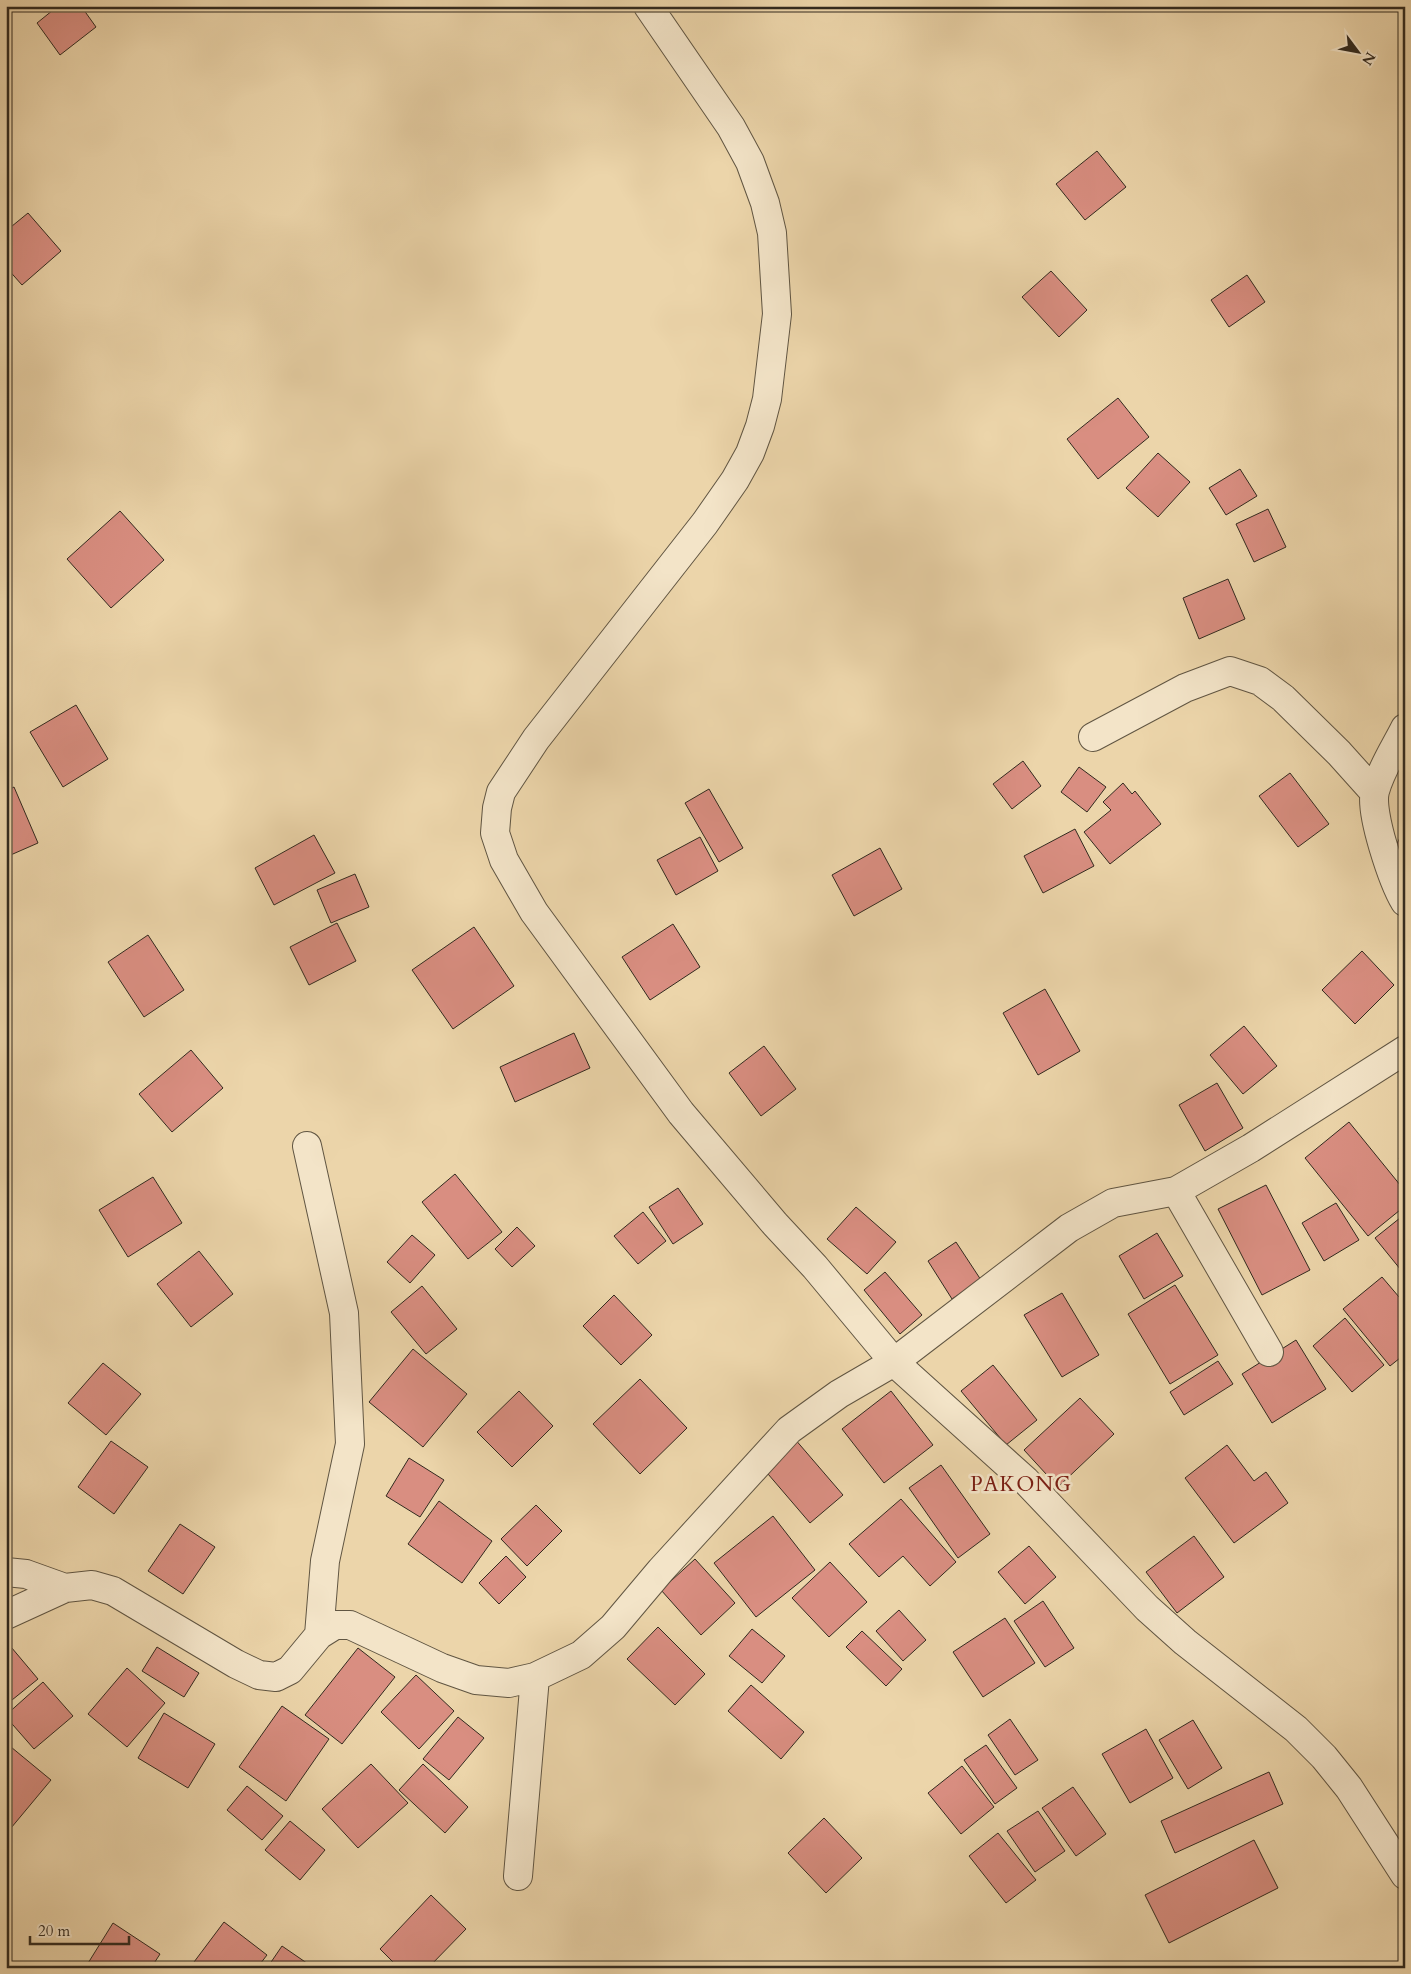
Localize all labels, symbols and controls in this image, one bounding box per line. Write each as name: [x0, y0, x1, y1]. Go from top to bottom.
north arrow: [1334, 28, 1384, 78]
text: N: [1357, 48, 1380, 69]
district label: PAKONG: [970, 1470, 1072, 1499]
scale bar: [30, 1914, 129, 1946]
text: 20 m: [38, 1921, 70, 1941]

